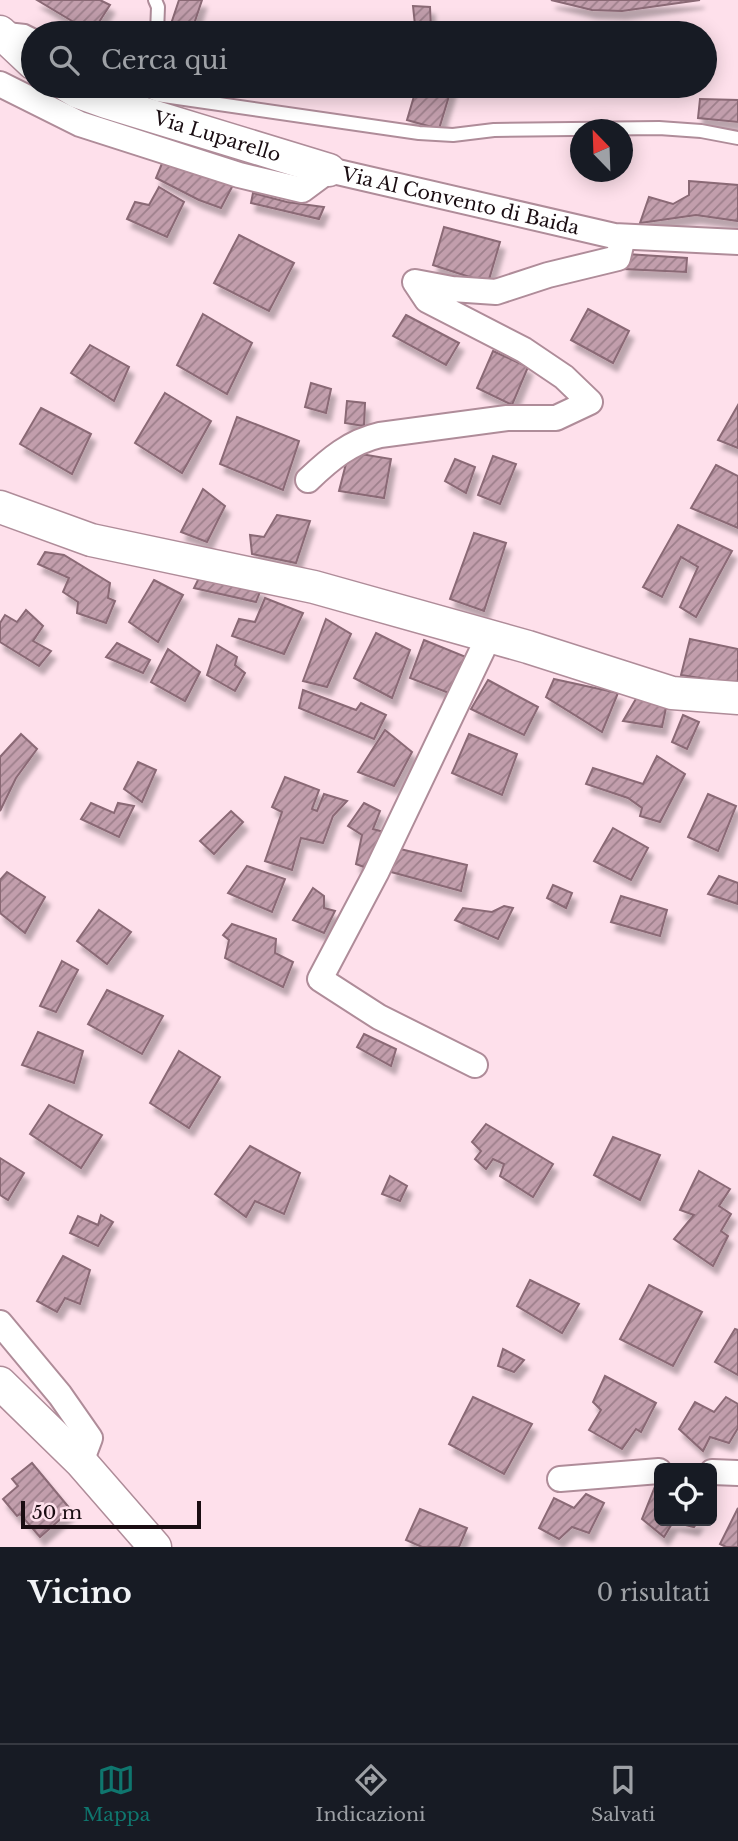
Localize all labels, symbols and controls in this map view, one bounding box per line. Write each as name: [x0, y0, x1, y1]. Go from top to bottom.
search box: [21, 21, 717, 98]
icon: search: [45, 41, 83, 79]
text: Cerca qui: [101, 44, 228, 76]
street label: Via Luparello: [150, 106, 284, 167]
north arrow: [570, 119, 633, 182]
street label: Via Al Convento di Baida: [339, 162, 582, 240]
map controls: [654, 1463, 717, 1526]
button: locate: [654, 1463, 717, 1526]
scale bar: [21, 1498, 201, 1530]
text: 50 m: [32, 1501, 82, 1524]
text: Vicino: [28, 1574, 132, 1611]
text: 0 risultati: [597, 1579, 710, 1607]
tab: Mappa: [83, 1761, 150, 1826]
tab: Indicazioni: [316, 1761, 426, 1826]
tab: Salvati: [591, 1761, 655, 1826]

